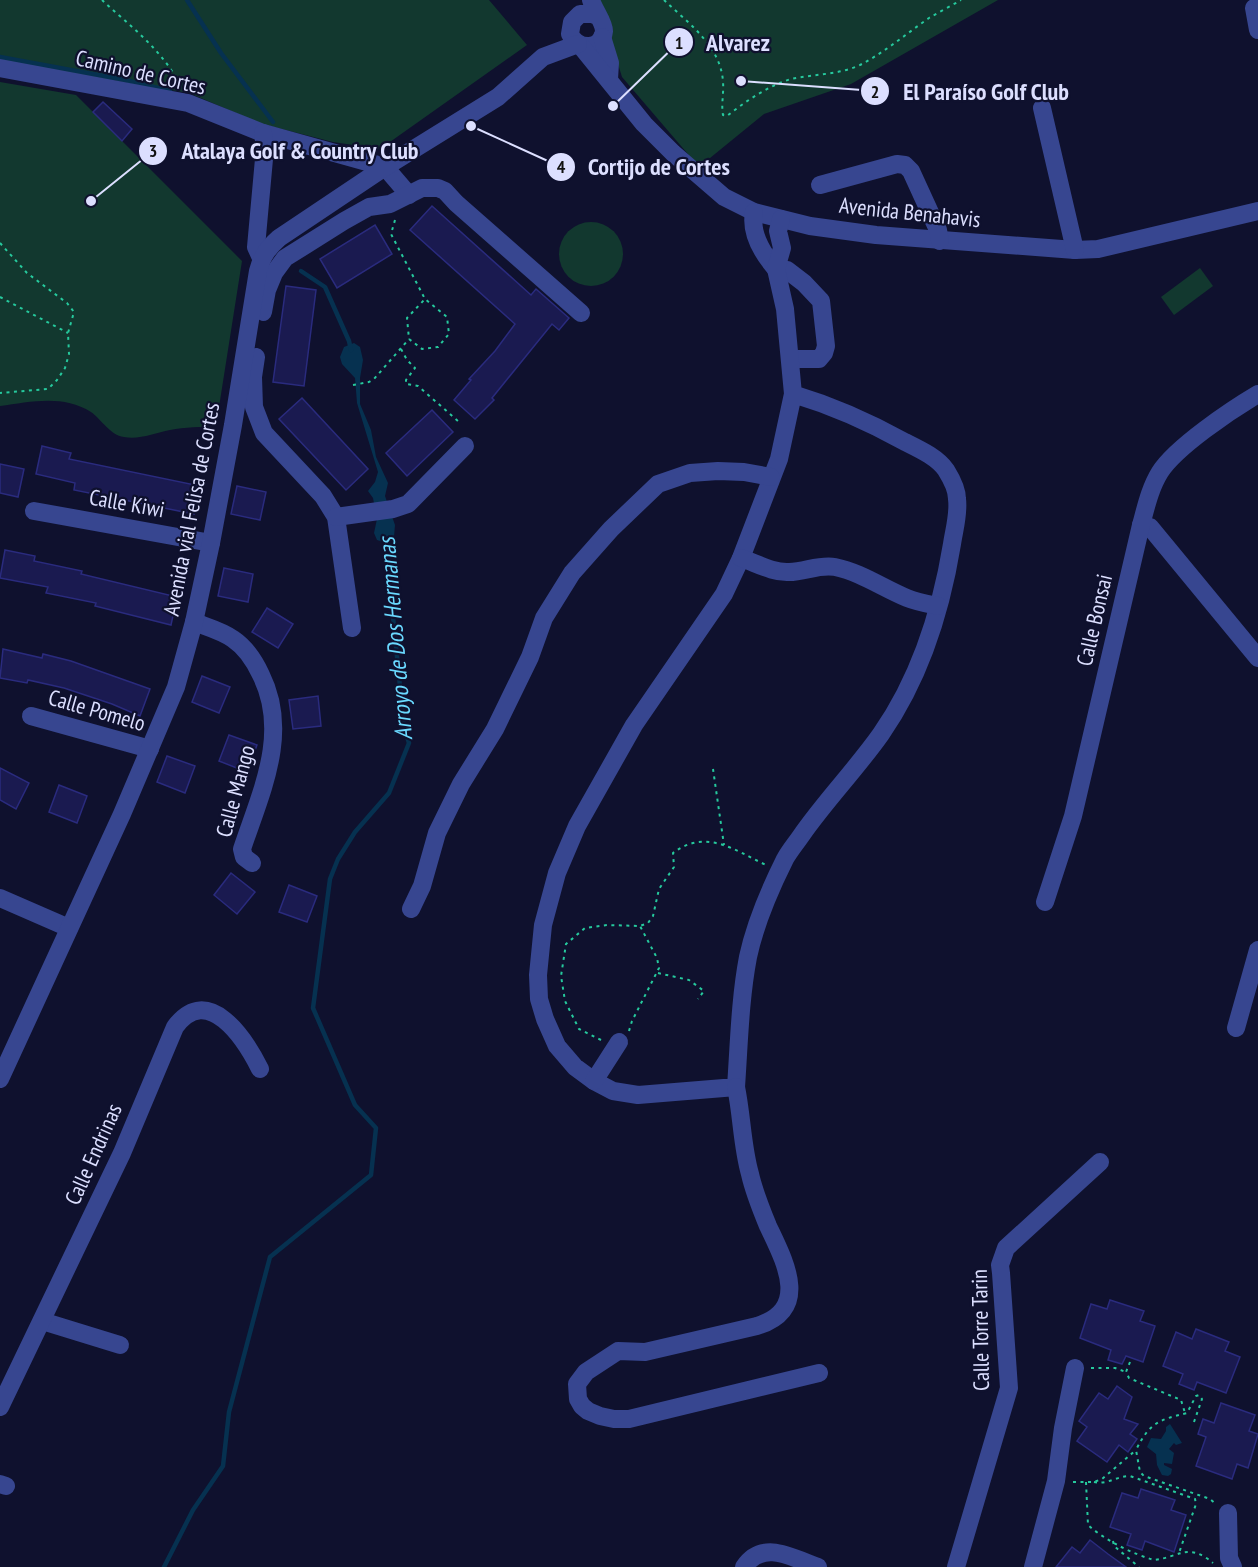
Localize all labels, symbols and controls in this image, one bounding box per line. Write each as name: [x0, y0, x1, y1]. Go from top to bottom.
callout: Alvarez: [664, 21, 782, 63]
text: Alvarez: [705, 27, 770, 58]
text: 1: [675, 31, 683, 54]
street label: Camino de Cortes: [73, 43, 209, 101]
callout: El Paraíso Golf Club: [860, 70, 1081, 112]
text: El Paraíso Golf Club: [903, 76, 1069, 107]
text: 2: [871, 80, 879, 103]
callout: Atalaya Golf & Country Club: [138, 130, 431, 172]
text: Atalaya Golf & Country Club: [181, 135, 419, 166]
text: 3: [149, 139, 157, 162]
callout: Cortijo de Cortes: [546, 146, 743, 188]
text: Cortijo de Cortes: [588, 151, 730, 182]
text: 4: [557, 155, 566, 178]
street label: Avenida Benahavis: [838, 191, 982, 233]
street label: Avenida vial Felisa de Cortes: [157, 400, 225, 618]
street label: Calle Kiwi: [87, 483, 167, 523]
water label: Arroyo de Dos Hermanas: [370, 533, 419, 742]
street label: Calle Bonsai: [1070, 571, 1118, 669]
street label: Calle Pomelo: [45, 683, 149, 737]
street label: Calle Mango: [209, 742, 261, 840]
street label: Calle Endrinas: [58, 1099, 128, 1209]
street label: Calle Torre Tarin: [965, 1269, 995, 1391]

